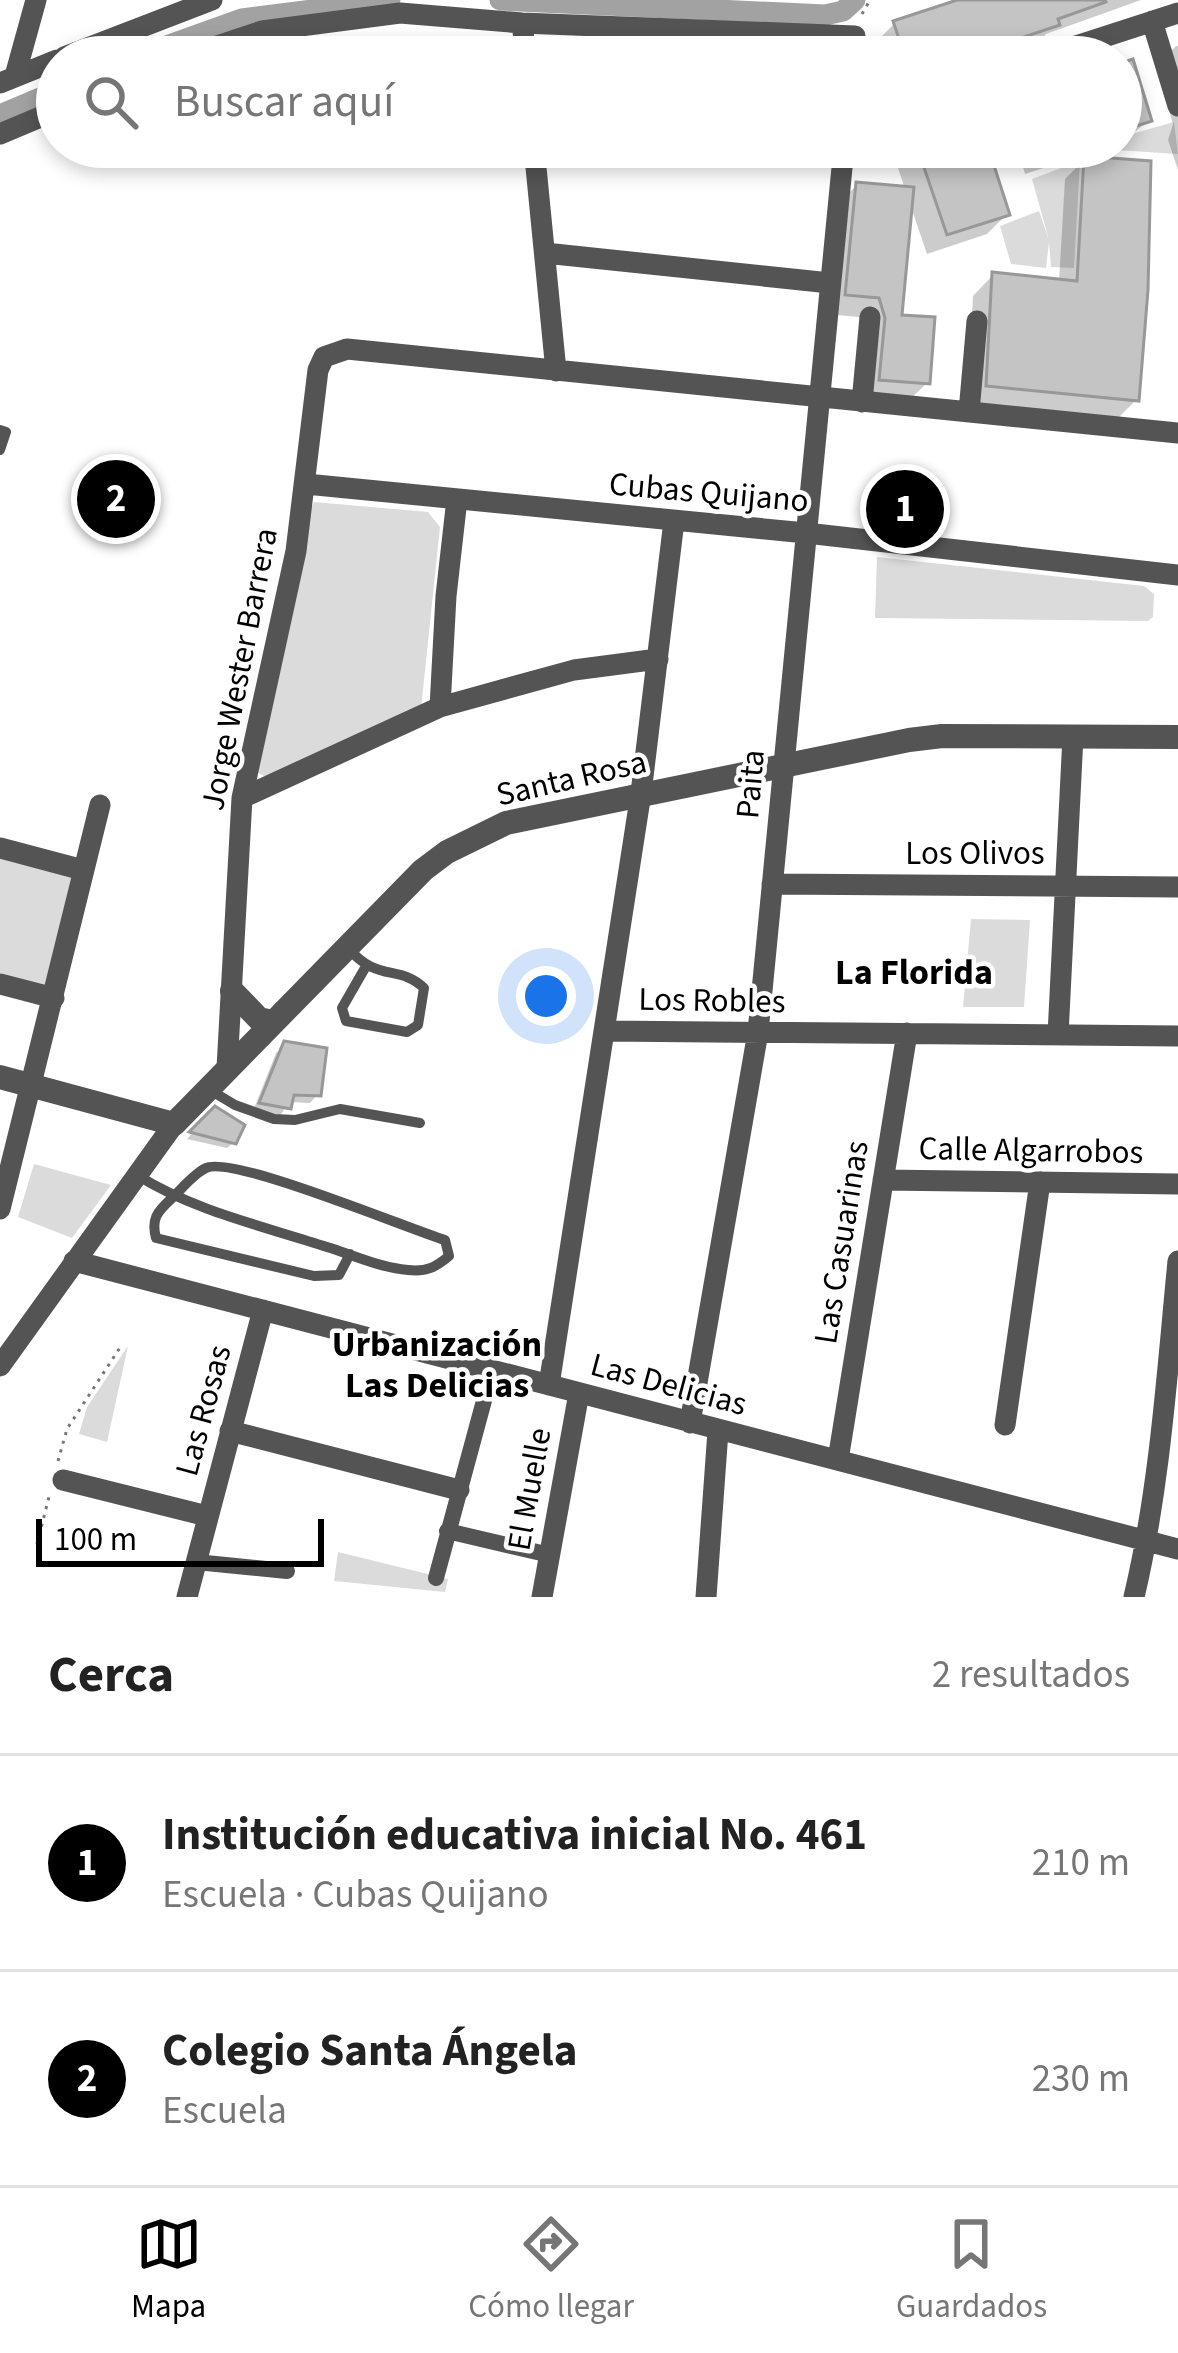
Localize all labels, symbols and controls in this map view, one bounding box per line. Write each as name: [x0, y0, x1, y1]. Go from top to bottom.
search box: [36, 36, 1142, 168]
icon: search: [78, 69, 144, 135]
text: Buscar aquí: [174, 70, 394, 134]
pin: 2: [77, 454, 155, 544]
street label: Cubas Quijano: [607, 460, 811, 525]
pin: 1: [866, 464, 944, 554]
street label: Jorge Wester Barrera: [189, 524, 290, 815]
street label: Santa Rosa: [492, 738, 651, 819]
street label: Paita: [724, 748, 777, 821]
street label: Los Olivos: [905, 830, 1045, 877]
district label: La Florida: [835, 947, 993, 998]
your location: [516, 966, 576, 1026]
street label: Los Robles: [638, 976, 786, 1025]
street label: Calle Algarrobos: [918, 1125, 1144, 1176]
street label: Las Casuarinas: [802, 1137, 881, 1347]
district label: Urbanización Las Delicias: [332, 1319, 542, 1411]
street label: Las Rosas: [163, 1340, 243, 1481]
street label: Las Delicias: [585, 1341, 752, 1428]
street label: El Muelle: [496, 1424, 563, 1554]
scale bar: [36, 1513, 324, 1566]
text: 100 m: [54, 1516, 137, 1563]
text: Cerca: [48, 1639, 174, 1711]
text: 2 resultados: [932, 1647, 1130, 1703]
text: Institución educativa inicial No. 461: [162, 1803, 867, 1867]
text: 1: [77, 1835, 97, 1891]
text: 210 m: [1032, 1835, 1130, 1891]
text: Escuela · Cubas Quijano: [162, 1867, 549, 1923]
text: Colegio Santa Ángela: [162, 2019, 577, 2083]
text: 2: [77, 2051, 97, 2107]
text: 230 m: [1032, 2051, 1130, 2107]
text: Escuela: [162, 2083, 287, 2139]
tab: Mapa: [131, 2211, 206, 2330]
tab: Cómo llegar: [468, 2211, 634, 2330]
tab: Guardados: [896, 2211, 1047, 2330]

